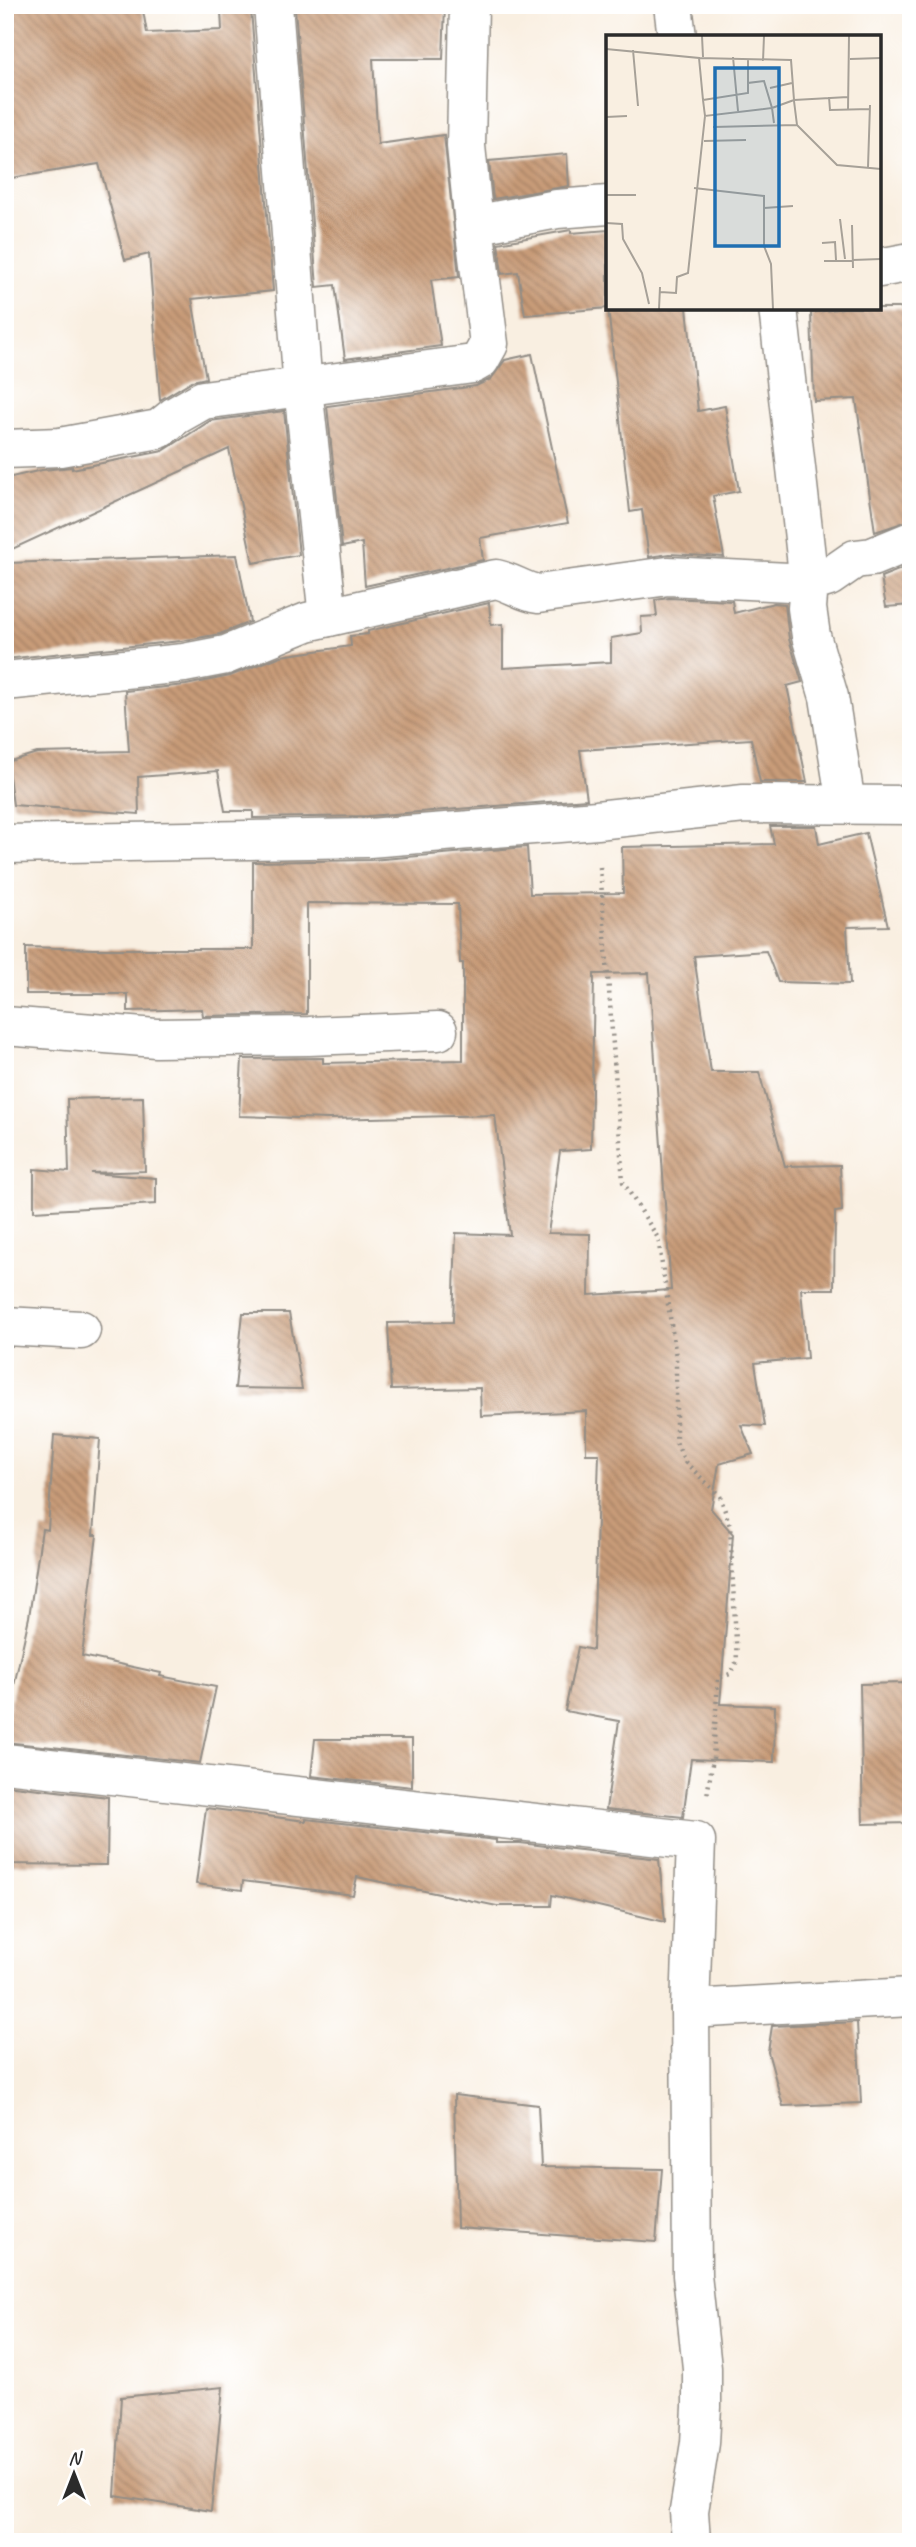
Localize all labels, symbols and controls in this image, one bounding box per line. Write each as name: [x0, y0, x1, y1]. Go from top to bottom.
inset map: [606, 35, 881, 310]
north arrow: [38, 2438, 108, 2508]
text: N: [68, 2446, 83, 2470]

